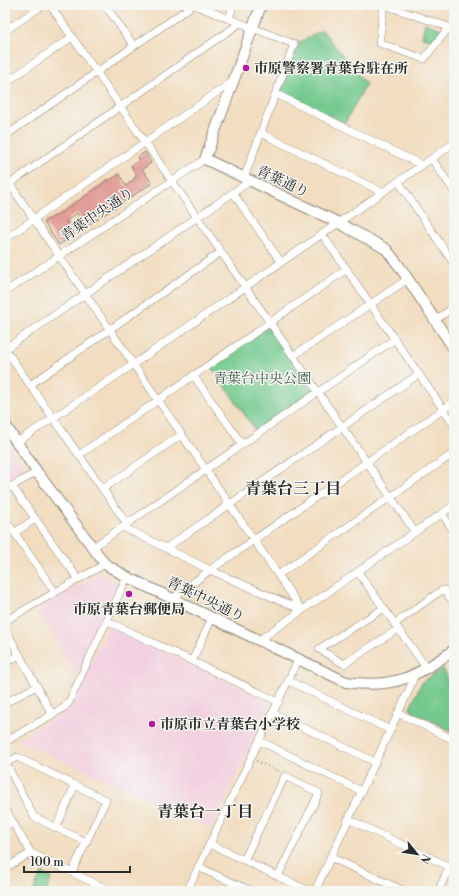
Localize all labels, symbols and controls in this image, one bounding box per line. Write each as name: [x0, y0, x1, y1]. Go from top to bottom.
place label: 市原警察署青葉台駐在所: [254, 60, 408, 78]
marker: 市原警察署青葉台駐在所: [241, 63, 251, 73]
street label: 青葉通り: [253, 162, 312, 202]
street label: 青葉中央通り: [58, 184, 137, 246]
park label: 青葉台中央公園: [213, 370, 311, 388]
district label: 青葉台三丁目: [245, 479, 341, 499]
street label: 青葉中央通り: [164, 573, 247, 626]
marker: 市原青葉台郵便局: [124, 589, 134, 599]
place label: 市原青葉台郵便局: [73, 601, 185, 619]
place label: 市原市立青葉台小学校: [160, 716, 300, 734]
marker: 市原市立青葉台小学校: [147, 719, 157, 729]
district label: 青葉台一丁目: [157, 802, 253, 822]
north arrow: [397, 834, 437, 874]
scale bar: [24, 848, 130, 874]
text: N: [416, 851, 433, 866]
text: 100 m: [30, 855, 64, 870]

